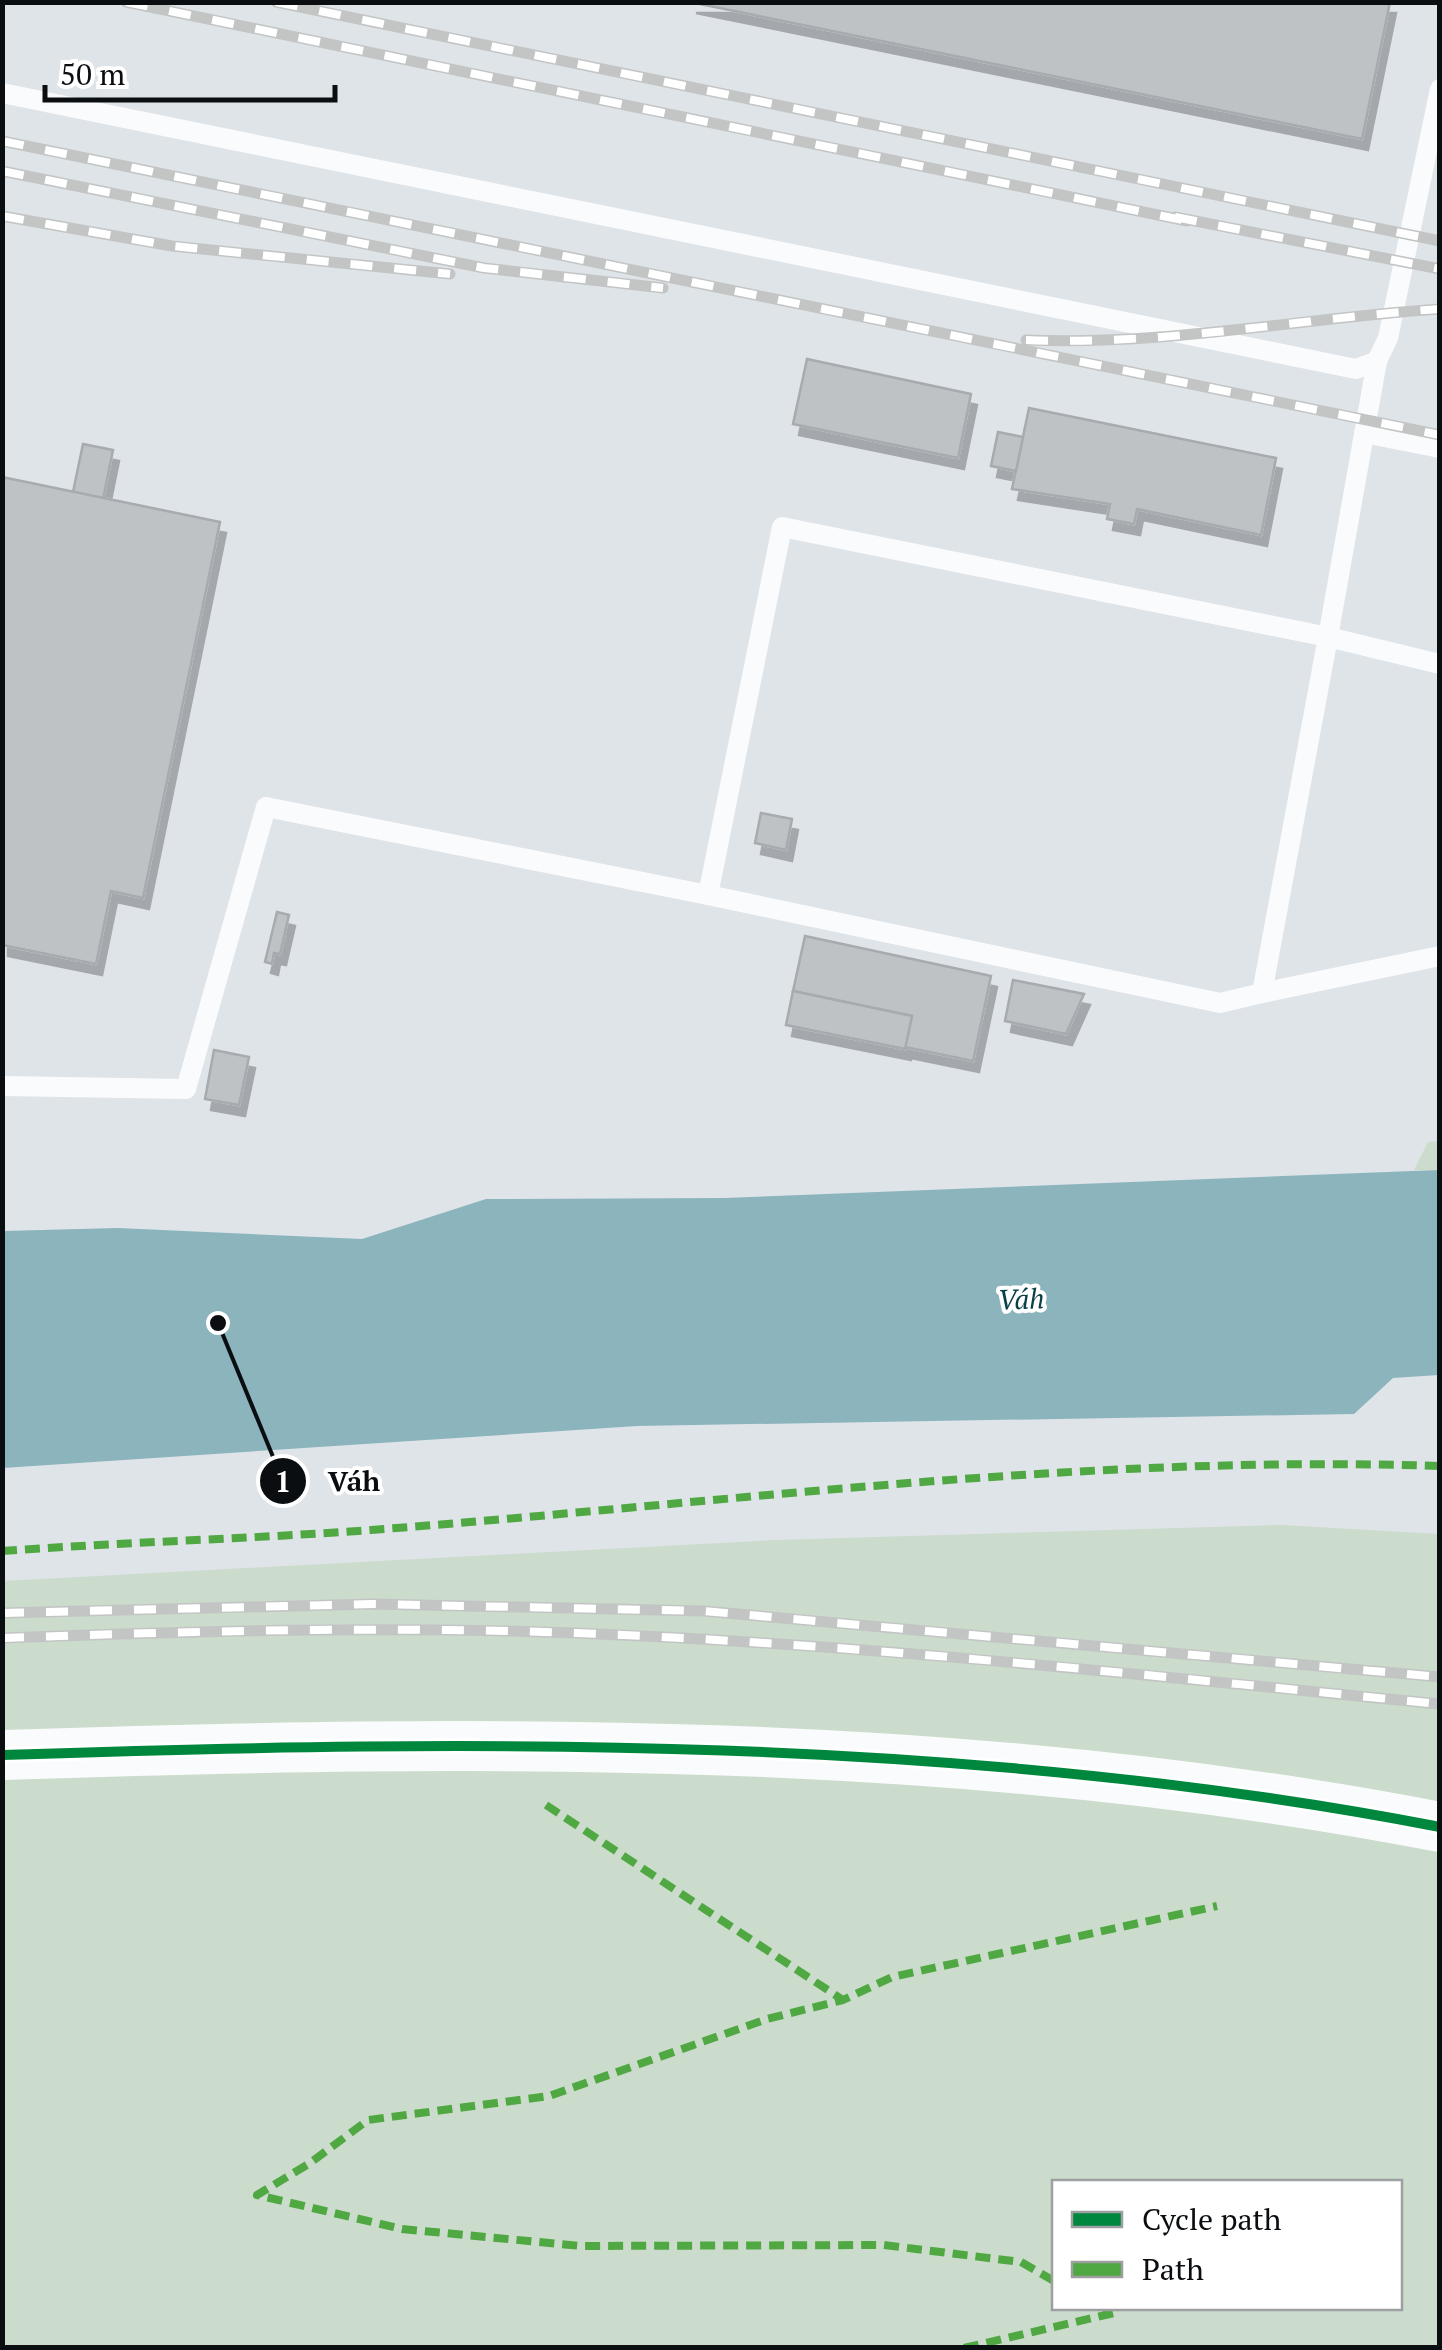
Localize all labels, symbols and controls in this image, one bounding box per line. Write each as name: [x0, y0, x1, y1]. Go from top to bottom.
scale bar: [45, 40, 335, 102]
text: 50 m: [60, 54, 125, 94]
water label: Váh: [997, 1279, 1045, 1318]
callout: Váh: [258, 1452, 400, 1510]
text: 1: [275, 1461, 291, 1501]
text: Váh: [328, 1462, 380, 1499]
legend: [1052, 2180, 1402, 2310]
text: Cycle path: [1142, 2199, 1282, 2239]
text: Path: [1142, 2249, 1204, 2289]

